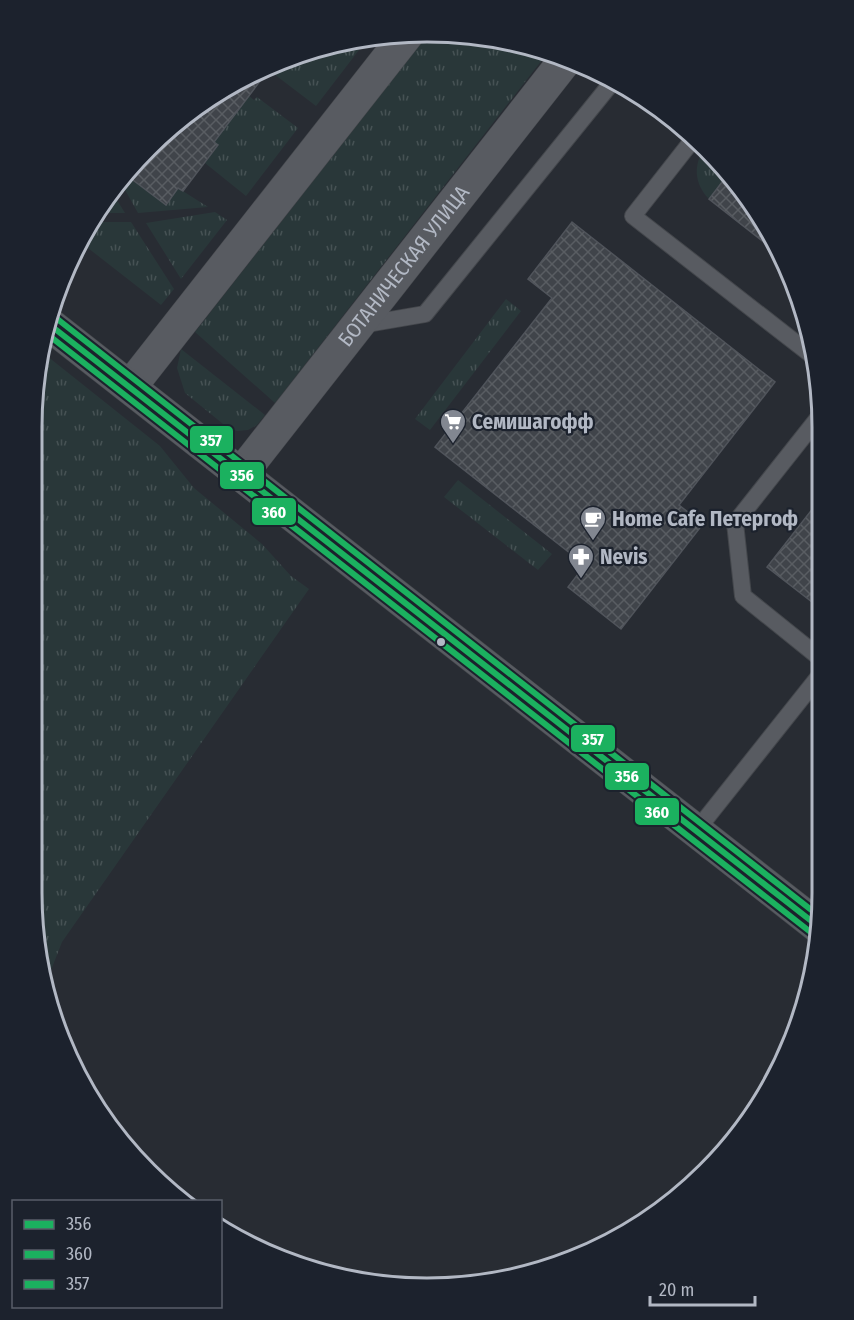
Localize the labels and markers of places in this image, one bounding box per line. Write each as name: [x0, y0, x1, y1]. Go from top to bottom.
supermarket icon: Семишагофф: [438, 407, 468, 445]
place label: Семишагофф: [472, 409, 594, 435]
cafe icon: Home Cafe Петергоф: [578, 504, 608, 542]
place label: Home Cafe Петергоф: [612, 506, 798, 532]
pharmacy icon: Nevis: [566, 542, 596, 580]
place label: Nevis: [600, 544, 648, 570]
unlabelled marker: [435, 636, 447, 648]

